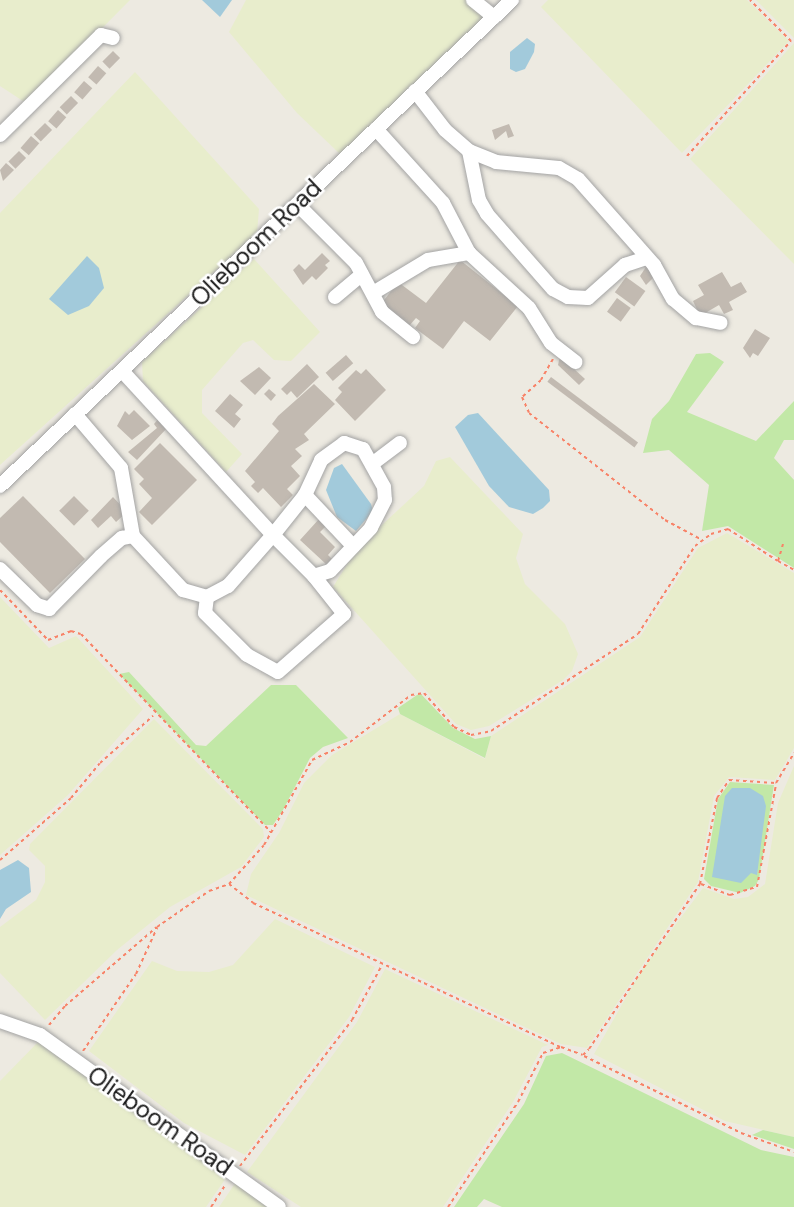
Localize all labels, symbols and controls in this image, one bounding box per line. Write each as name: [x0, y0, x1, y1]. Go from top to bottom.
street label: Olieboom Road: [185, 173, 327, 313]
street label: Olieboom Road: [82, 1060, 238, 1182]

